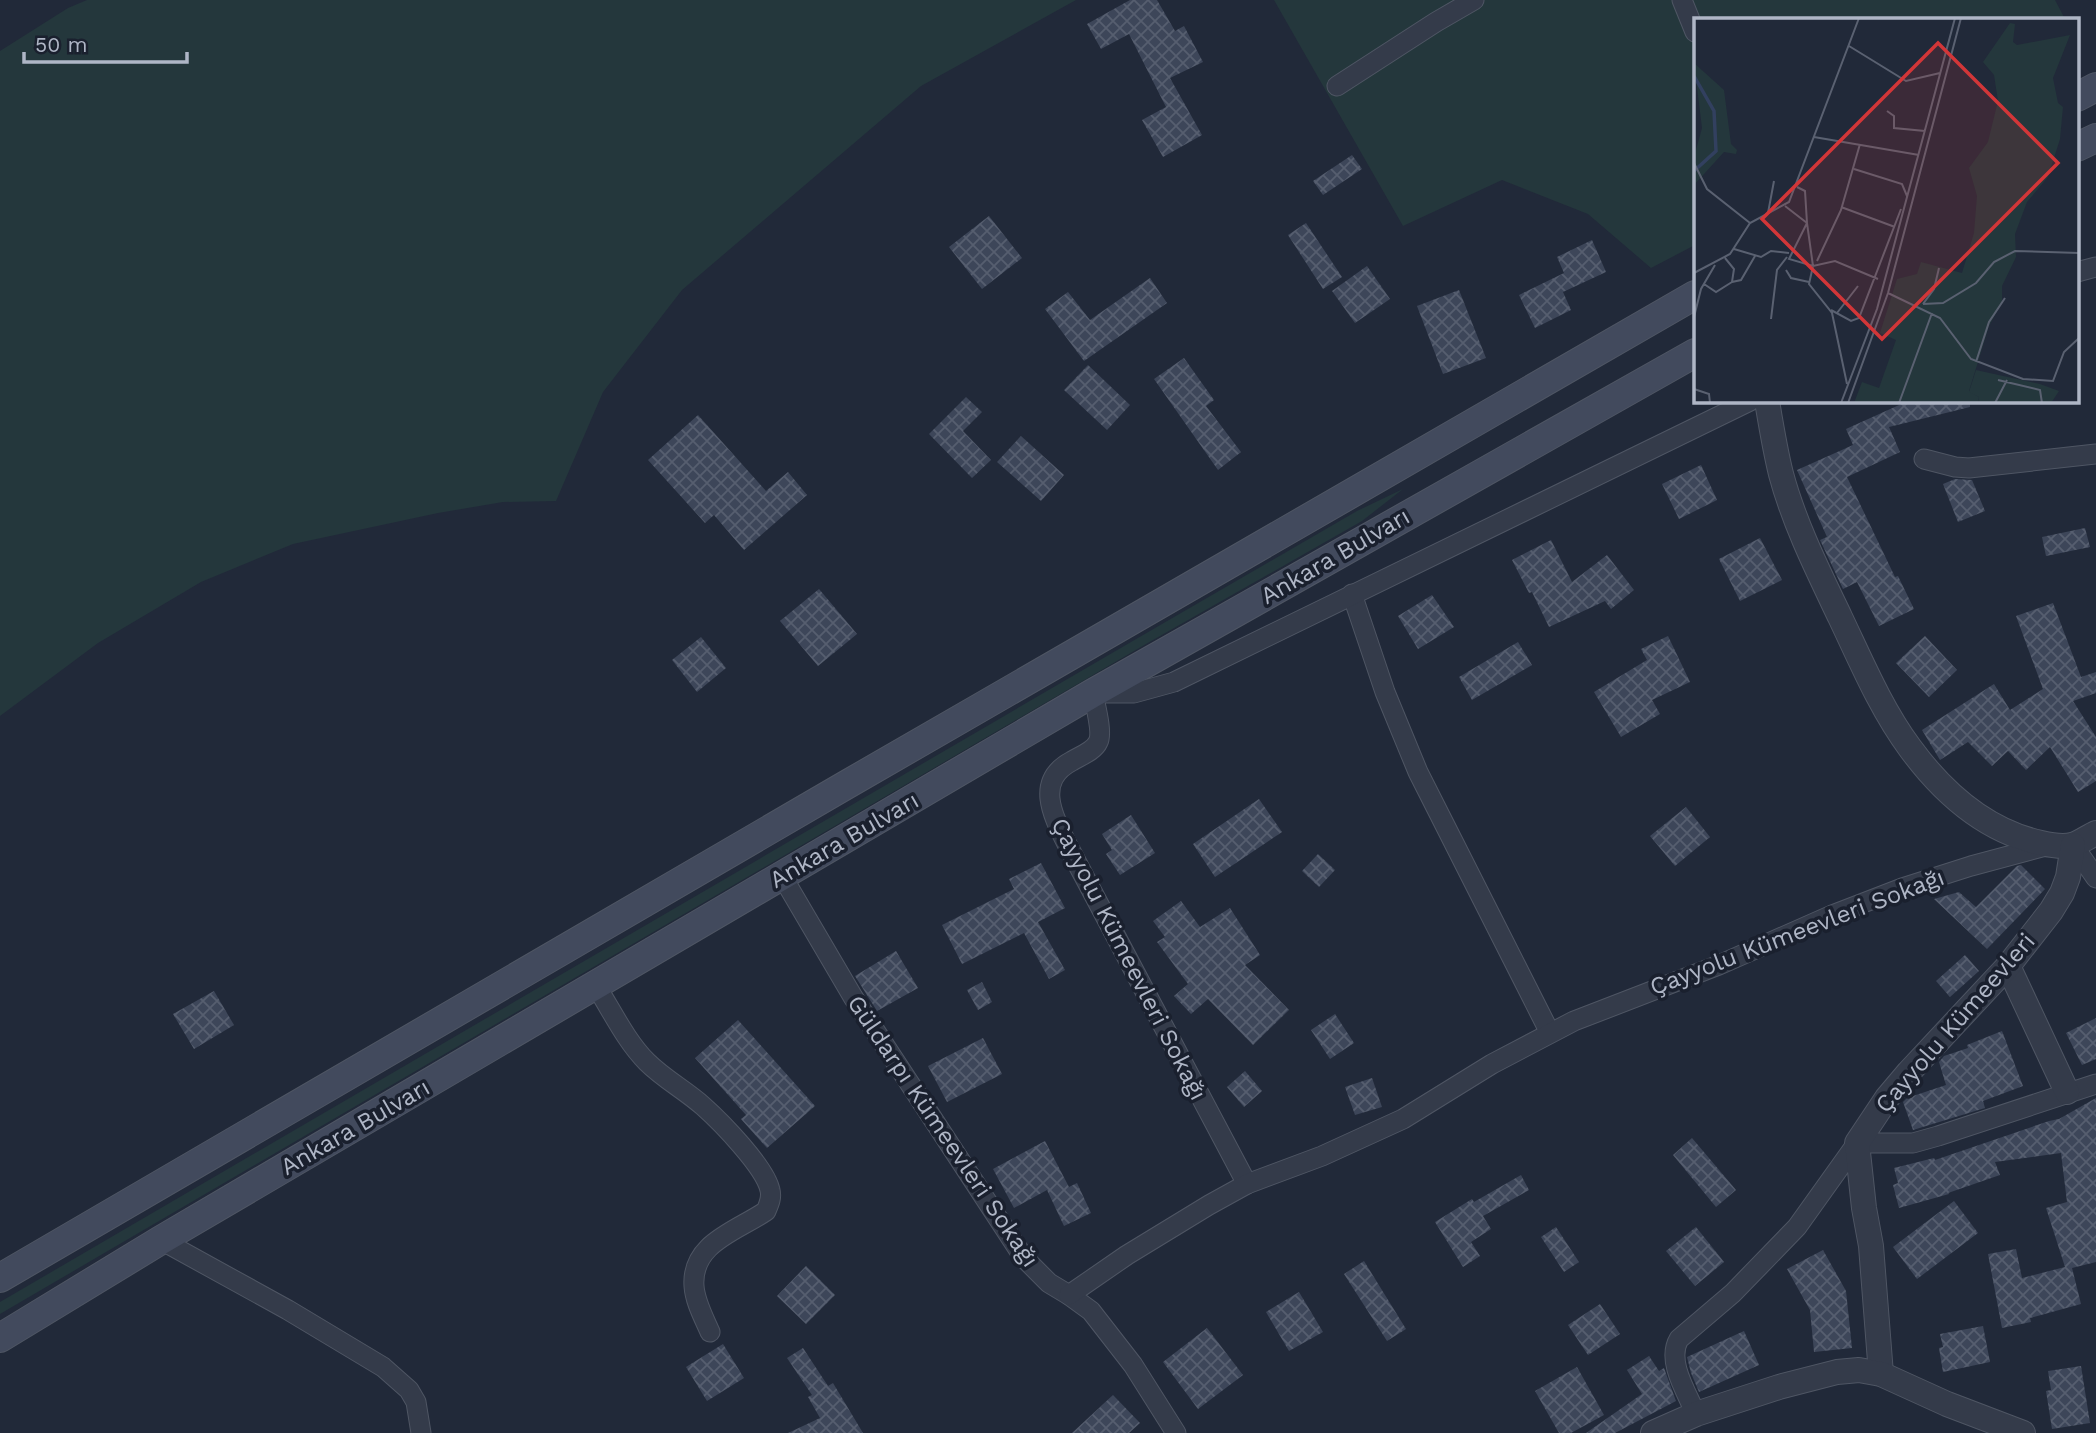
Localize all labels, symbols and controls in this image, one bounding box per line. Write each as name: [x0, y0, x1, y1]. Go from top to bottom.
inset map: [1694, 18, 2078, 402]
scale bar: [24, 21, 187, 65]
text: 50 m: [35, 32, 87, 57]
street label: Ankara Bulvarı: [1255, 502, 1415, 610]
street label: Ankara Bulvarı: [764, 786, 924, 894]
street label: Çayyolu Kümeevleri Sokağı: [1045, 813, 1213, 1105]
street label: Çayyolu Kümeevleri Sokağı: [1646, 863, 1948, 1001]
street label: Çayyolu Kümeevleri: [1869, 927, 2041, 1119]
street label: Güldarpı Kümeevleri Sokağı: [841, 990, 1045, 1272]
street label: Ankara Bulvarı: [275, 1073, 435, 1181]

